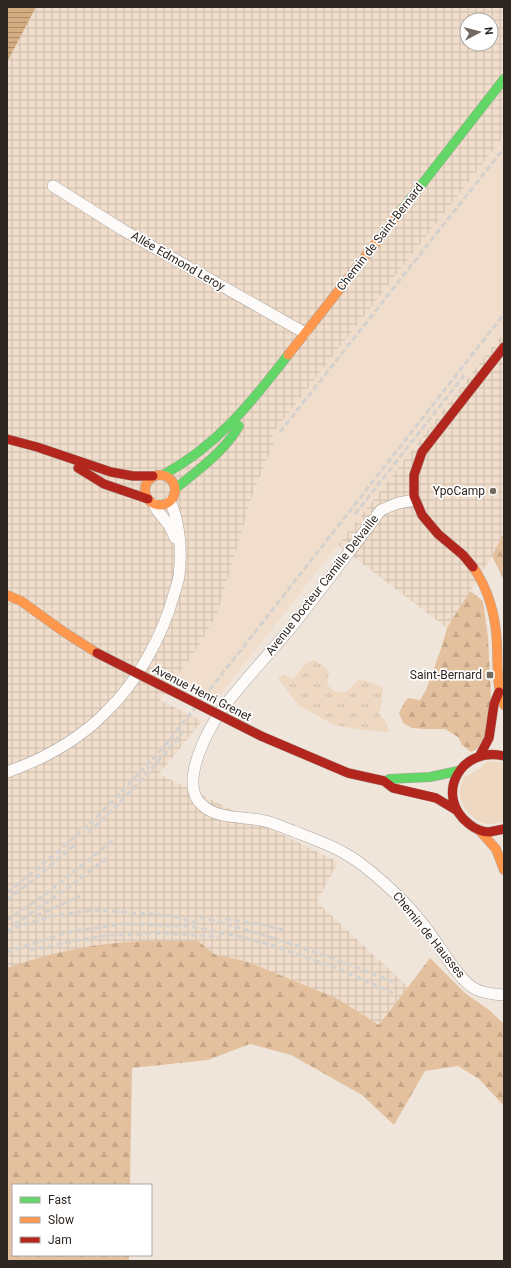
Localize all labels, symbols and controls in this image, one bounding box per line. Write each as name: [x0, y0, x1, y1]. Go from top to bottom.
north arrow: [459, 12, 499, 52]
text: N: [482, 26, 495, 36]
street label: Chemin de Saint-Bernard: [334, 181, 426, 293]
street label: Allée Edmond Leroy: [129, 228, 228, 294]
place label: YpoCamp: [433, 484, 485, 498]
marker: YpoCamp: [488, 486, 498, 496]
street label: Avenue Docteur Camille Delvaille: [263, 512, 381, 658]
street label: Avenue Henri Grenet: [150, 662, 254, 724]
place label: Saint-Bernard: [410, 668, 482, 682]
marker: Saint-Bernard: [485, 670, 495, 680]
street label: Chemin de Hausses: [390, 889, 468, 981]
legend: [12, 1184, 152, 1256]
text: Fast: [48, 1193, 71, 1207]
text: Slow: [48, 1213, 74, 1227]
text: Jam: [48, 1233, 72, 1247]

